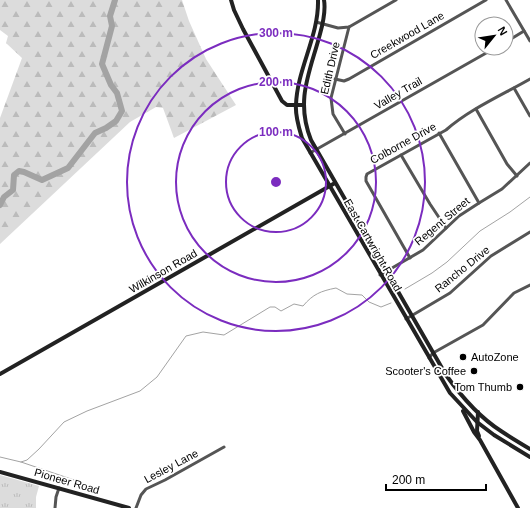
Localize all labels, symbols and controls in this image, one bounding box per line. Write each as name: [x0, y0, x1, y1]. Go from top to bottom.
street label: Creekwood Lane: [368, 9, 446, 61]
north arrow: [474, 16, 514, 56]
text: N: [495, 25, 510, 37]
text: 300 m: [259, 26, 293, 40]
street label: Edith Drive: [318, 40, 342, 96]
text: 200 m: [259, 75, 293, 89]
street label: Valley Trail: [372, 75, 424, 111]
street label: Colborne Drive: [368, 120, 438, 166]
text: 100 m: [259, 125, 293, 139]
centre of rings: [269, 175, 283, 189]
street label: Regent Street: [412, 195, 472, 247]
street label: East Cartwright Road: [342, 197, 404, 293]
street label: Rancho Drive: [432, 243, 492, 295]
street label: Wilkinson Road: [127, 247, 199, 295]
place label: AutoZone: [471, 351, 519, 363]
marker: AutoZone: [458, 352, 468, 362]
place label: Scooter's Coffee: [385, 365, 466, 377]
marker: Scooter's Coffee: [469, 366, 479, 376]
place label: Tom Thumb: [454, 381, 512, 393]
marker: Tom Thumb: [515, 382, 525, 392]
street label: Lesley Lane: [142, 447, 200, 485]
street label: Pioneer Road: [33, 466, 101, 496]
scale bar: [386, 466, 486, 492]
text: 200 m: [392, 473, 425, 487]

